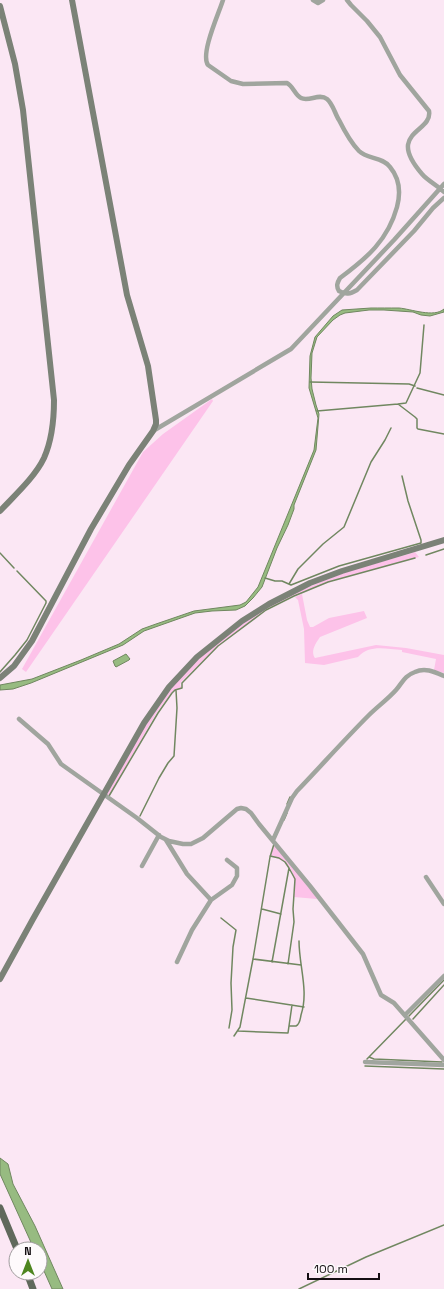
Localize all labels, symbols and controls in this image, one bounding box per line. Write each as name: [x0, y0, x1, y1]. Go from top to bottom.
north arrow: [8, 1241, 48, 1281]
text: N: [24, 1244, 32, 1258]
scale bar: [308, 1255, 379, 1281]
text: 100 m: [314, 1261, 348, 1277]

